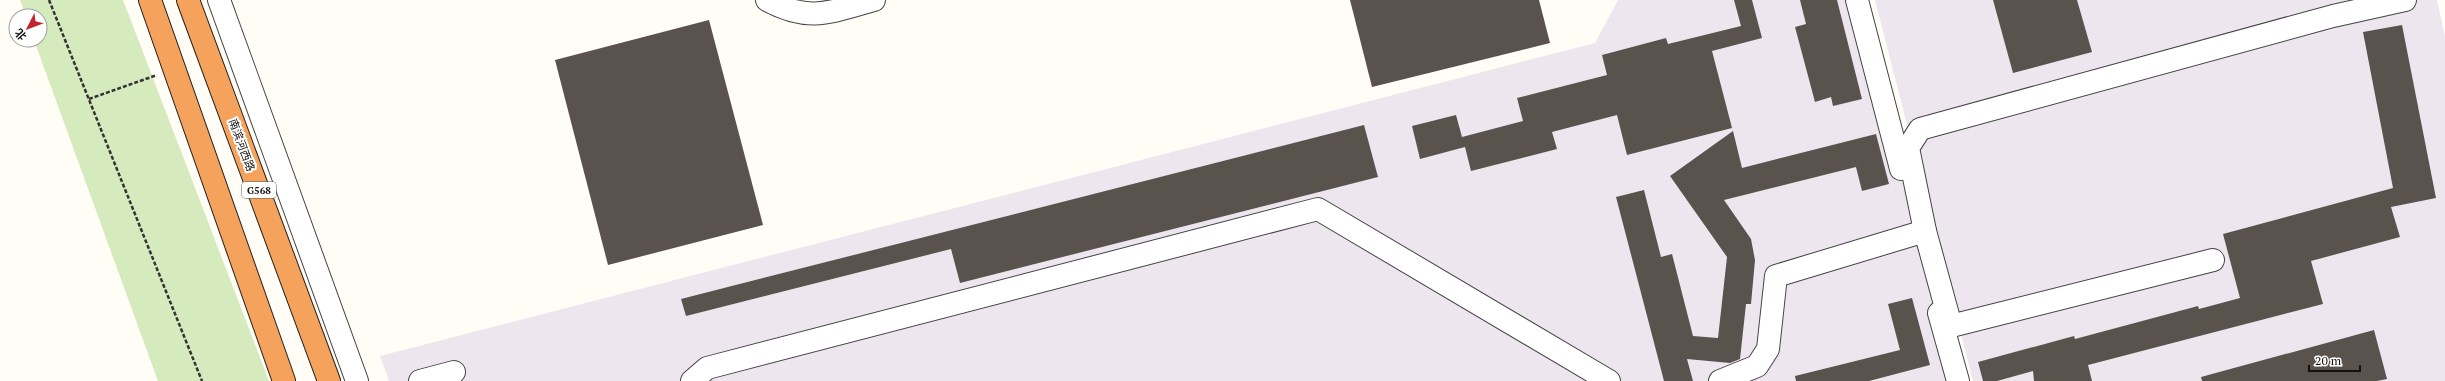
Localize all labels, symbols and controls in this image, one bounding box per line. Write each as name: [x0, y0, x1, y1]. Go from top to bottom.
north arrow: [8, 8, 48, 48]
text: 北: [12, 26, 29, 43]
street label: 南滨河西路: [226, 117, 258, 173]
road number: G568: [242, 182, 276, 198]
scale bar: [2309, 347, 2360, 373]
text: 20 m: [2315, 353, 2342, 368]

